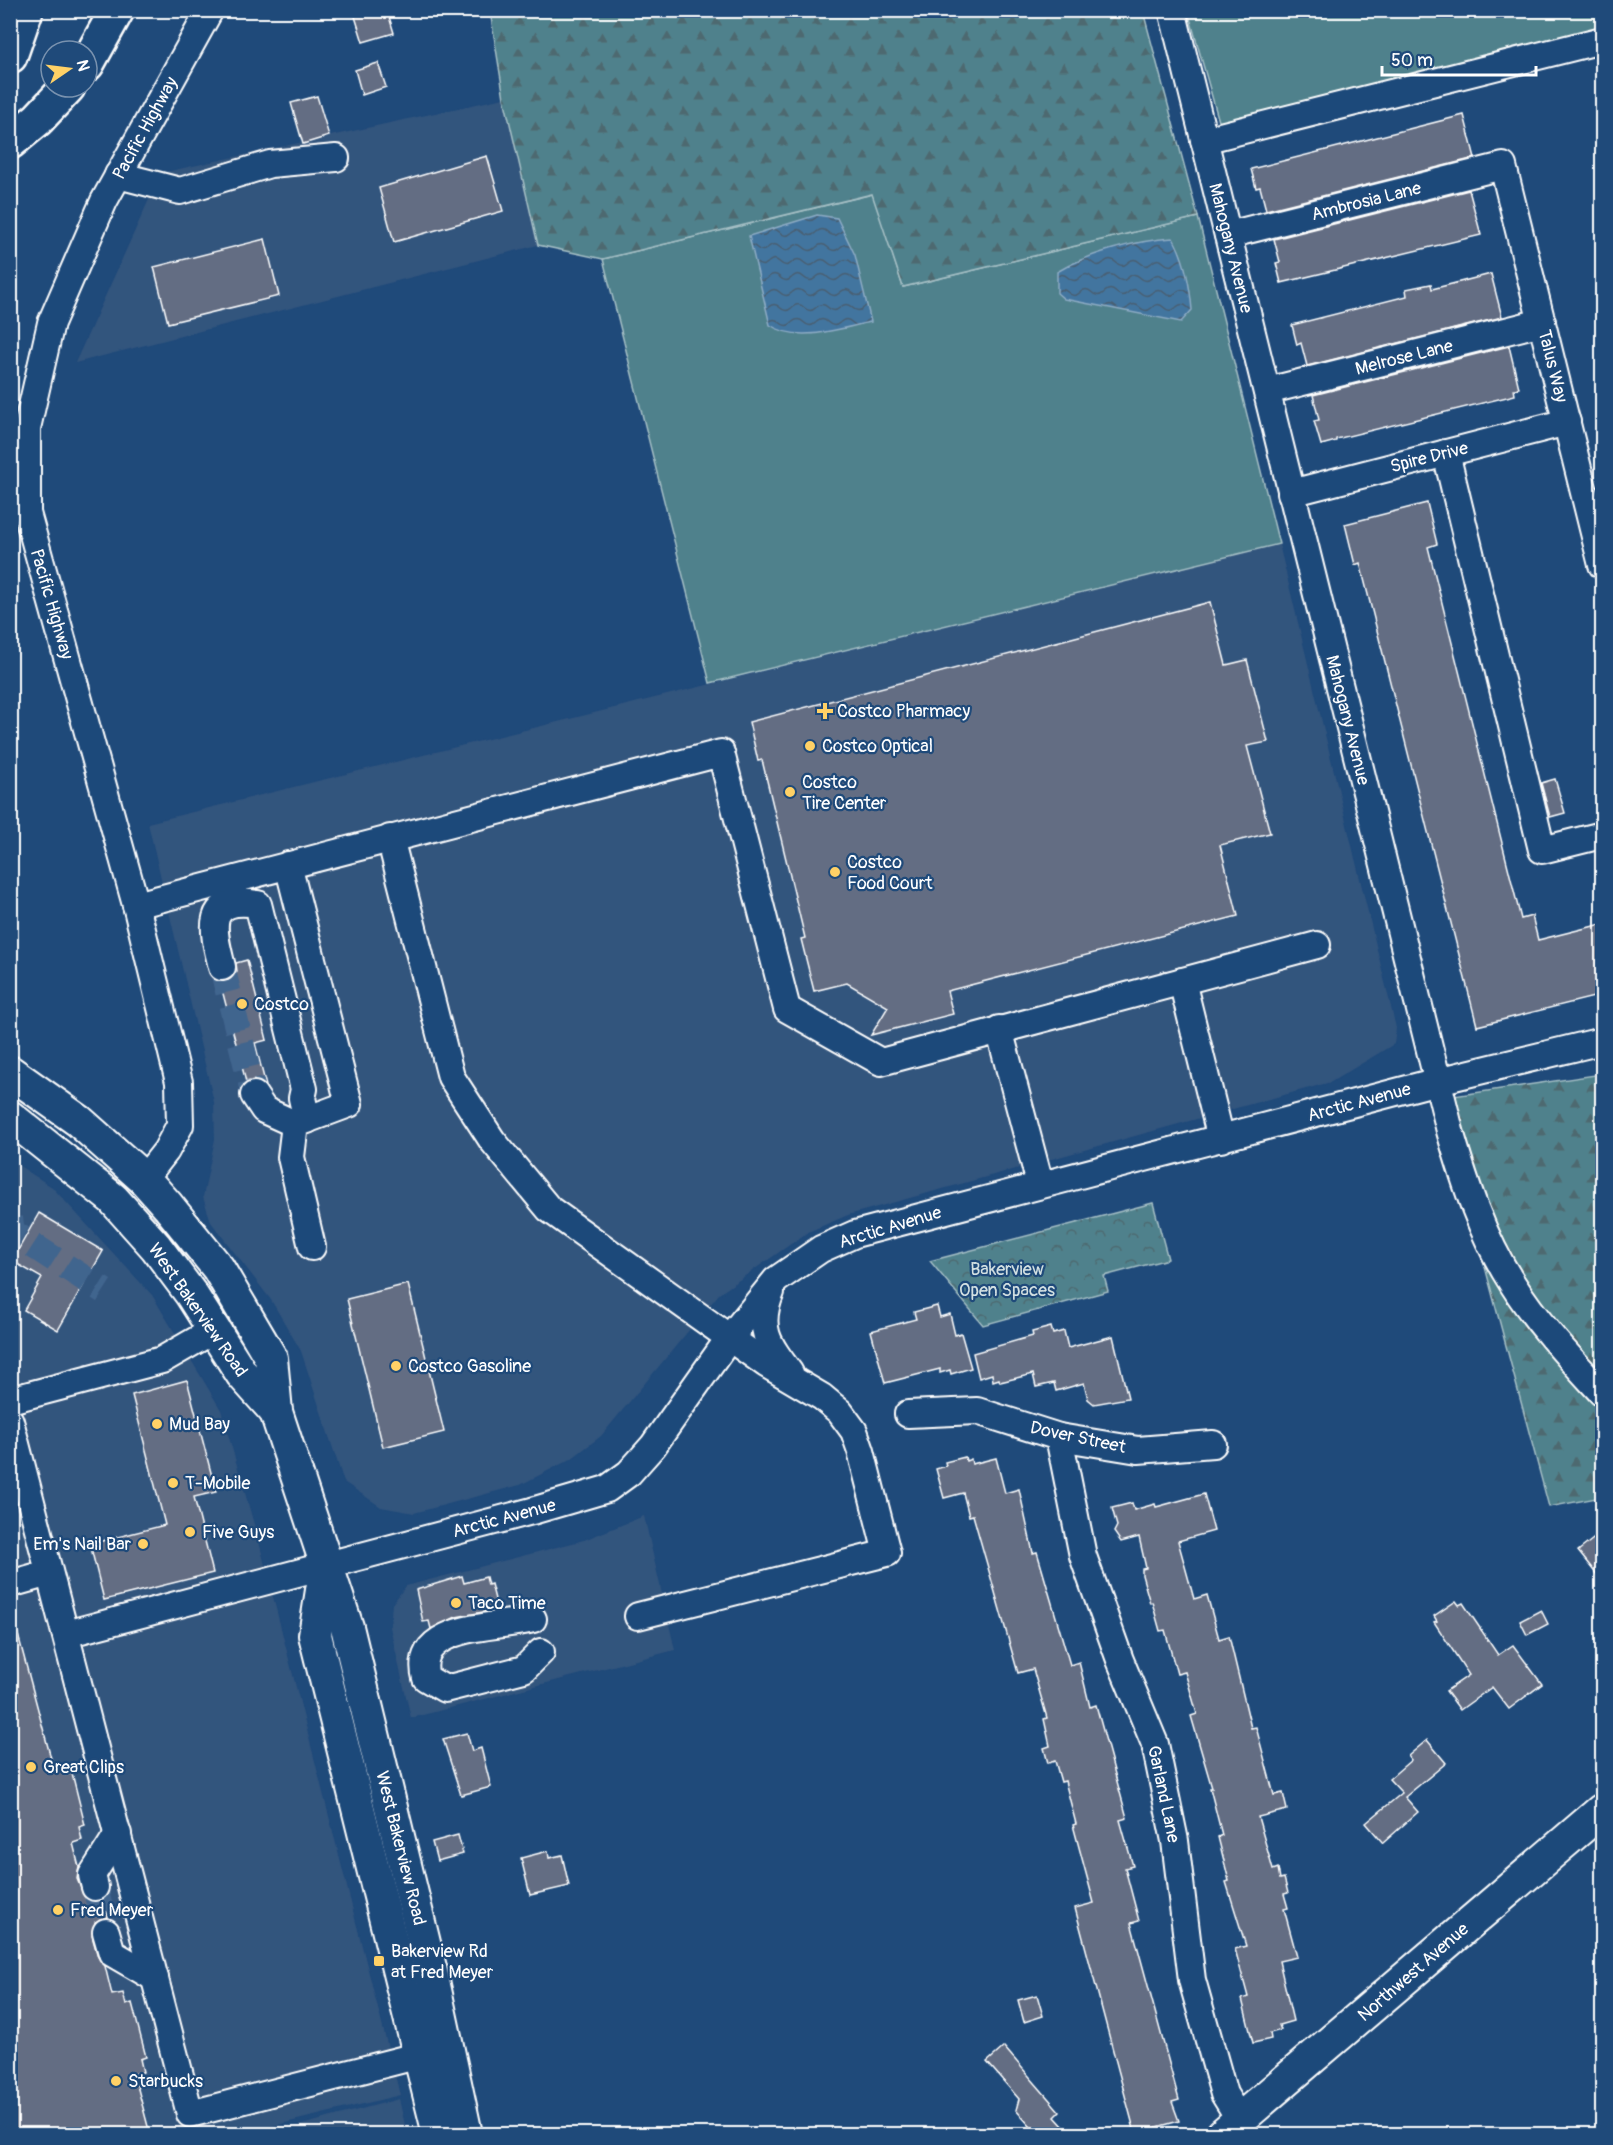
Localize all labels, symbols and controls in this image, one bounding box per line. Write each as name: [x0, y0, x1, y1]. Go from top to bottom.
north arrow: [39, 39, 99, 99]
scale bar: [1382, 39, 1536, 77]
text: 50 m: [1391, 49, 1433, 72]
text: N: [72, 58, 94, 73]
street label: Pacific Highway: [108, 73, 183, 184]
street label: Ambrosia Lane: [1309, 177, 1424, 226]
street label: Mahogany Avenue: [1203, 181, 1258, 316]
street label: Talus Way: [1532, 327, 1573, 405]
street label: Melrose Lane: [1353, 334, 1455, 381]
street label: Spire Drive: [1388, 437, 1471, 478]
street label: Pacific Highway: [25, 546, 78, 662]
street label: Mahogany Avenue: [1320, 653, 1375, 788]
place label: Costco Pharmacy: [837, 700, 970, 723]
marker: Costco Pharmacy: [818, 704, 832, 718]
place label: Costco Optical: [822, 735, 933, 758]
marker: Costco Optical: [803, 739, 817, 753]
place label: Costco Tire Center: [802, 771, 887, 815]
marker: Costco Tire Center: [783, 785, 797, 799]
place label: Costco Food Court: [847, 851, 933, 895]
marker: Costco Food Court: [828, 865, 842, 879]
place label: Costco: [254, 993, 309, 1016]
marker: Costco: [235, 997, 249, 1011]
street label: Arctic Avenue: [1305, 1078, 1413, 1127]
street label: Arctic Avenue: [836, 1201, 944, 1254]
street label: West Bakerview Road: [143, 1239, 252, 1382]
park label: Bakerview Open Spaces: [959, 1258, 1055, 1302]
place label: Costco Gasoline: [408, 1355, 531, 1378]
marker: Costco Gasoline: [389, 1359, 403, 1373]
place label: Mud Bay: [169, 1413, 230, 1436]
street label: Dover Street: [1028, 1416, 1128, 1459]
marker: Mud Bay: [150, 1417, 164, 1431]
place label: T-Mobile: [185, 1472, 251, 1495]
marker: T-Mobile: [166, 1476, 180, 1490]
street label: Arctic Avenue: [450, 1494, 558, 1543]
place label: Five Guys: [202, 1521, 274, 1544]
marker: Five Guys: [183, 1525, 197, 1539]
place label: Em's Nail Bar: [33, 1533, 132, 1556]
marker: Em's Nail Bar: [136, 1537, 150, 1551]
place label: Taco Time: [468, 1592, 546, 1615]
marker: Taco Time: [449, 1596, 463, 1610]
street label: Garland Lane: [1142, 1743, 1185, 1845]
place label: Great Clips: [43, 1756, 124, 1779]
marker: Great Clips: [24, 1760, 38, 1774]
street label: West Bakerview Road: [370, 1769, 431, 1928]
place label: Fred Meyer: [70, 1899, 154, 1922]
marker: Fred Meyer: [51, 1903, 65, 1917]
street label: Northwest Avenue: [1353, 1918, 1474, 2027]
place label: Bakerview Rd at Fred Meyer: [391, 1940, 494, 1984]
marker: Bakerview Rd at Fred Meyer: [372, 1954, 386, 1968]
place label: Starbucks: [128, 2070, 203, 2093]
marker: Starbucks: [109, 2074, 123, 2088]

